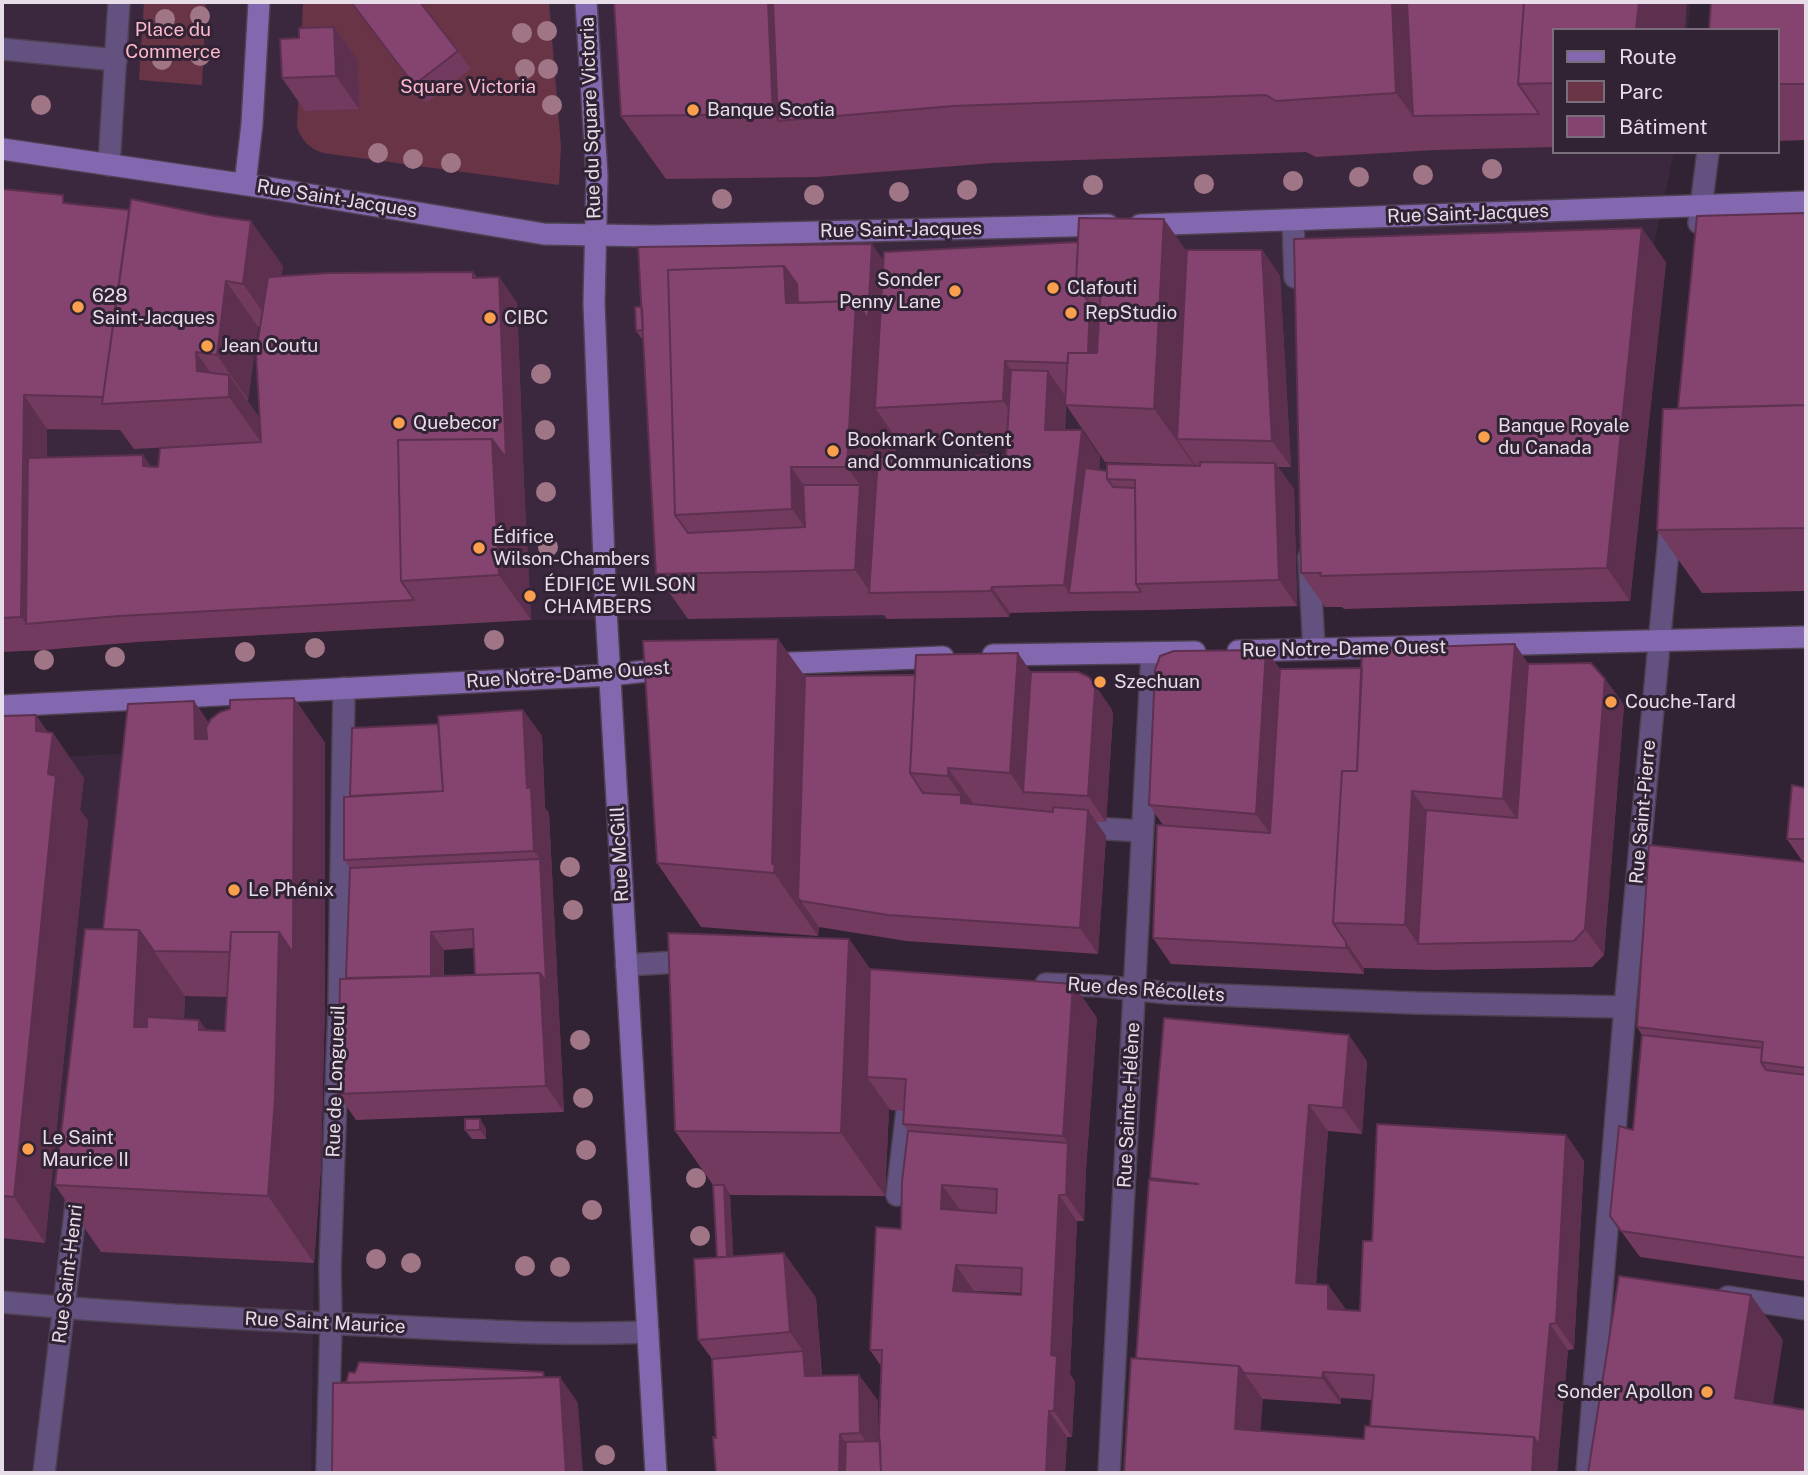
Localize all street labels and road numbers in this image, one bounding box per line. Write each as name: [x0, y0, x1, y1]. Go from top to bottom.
street label: Rue du Square Victoria: [576, 17, 606, 219]
street label: Rue Saint-Jacques: [255, 175, 419, 223]
street label: Rue Saint-Jacques: [1387, 200, 1549, 228]
street label: Rue Saint-Jacques: [820, 217, 982, 243]
street label: Rue Notre-Dame Ouest: [1242, 636, 1446, 662]
street label: Rue Notre-Dame Ouest: [465, 656, 671, 694]
street label: Rue Saint-Pierre: [1625, 739, 1661, 885]
street label: Rue McGill: [606, 805, 634, 903]
street label: Rue des Récollets: [1067, 973, 1225, 1007]
street label: Rue de Longueuil: [322, 1004, 350, 1158]
street label: Rue Sainte-Hélène: [1113, 1022, 1145, 1188]
street label: Rue Saint-Henri: [48, 1203, 88, 1345]
street label: Rue Saint Maurice: [244, 1307, 406, 1339]

